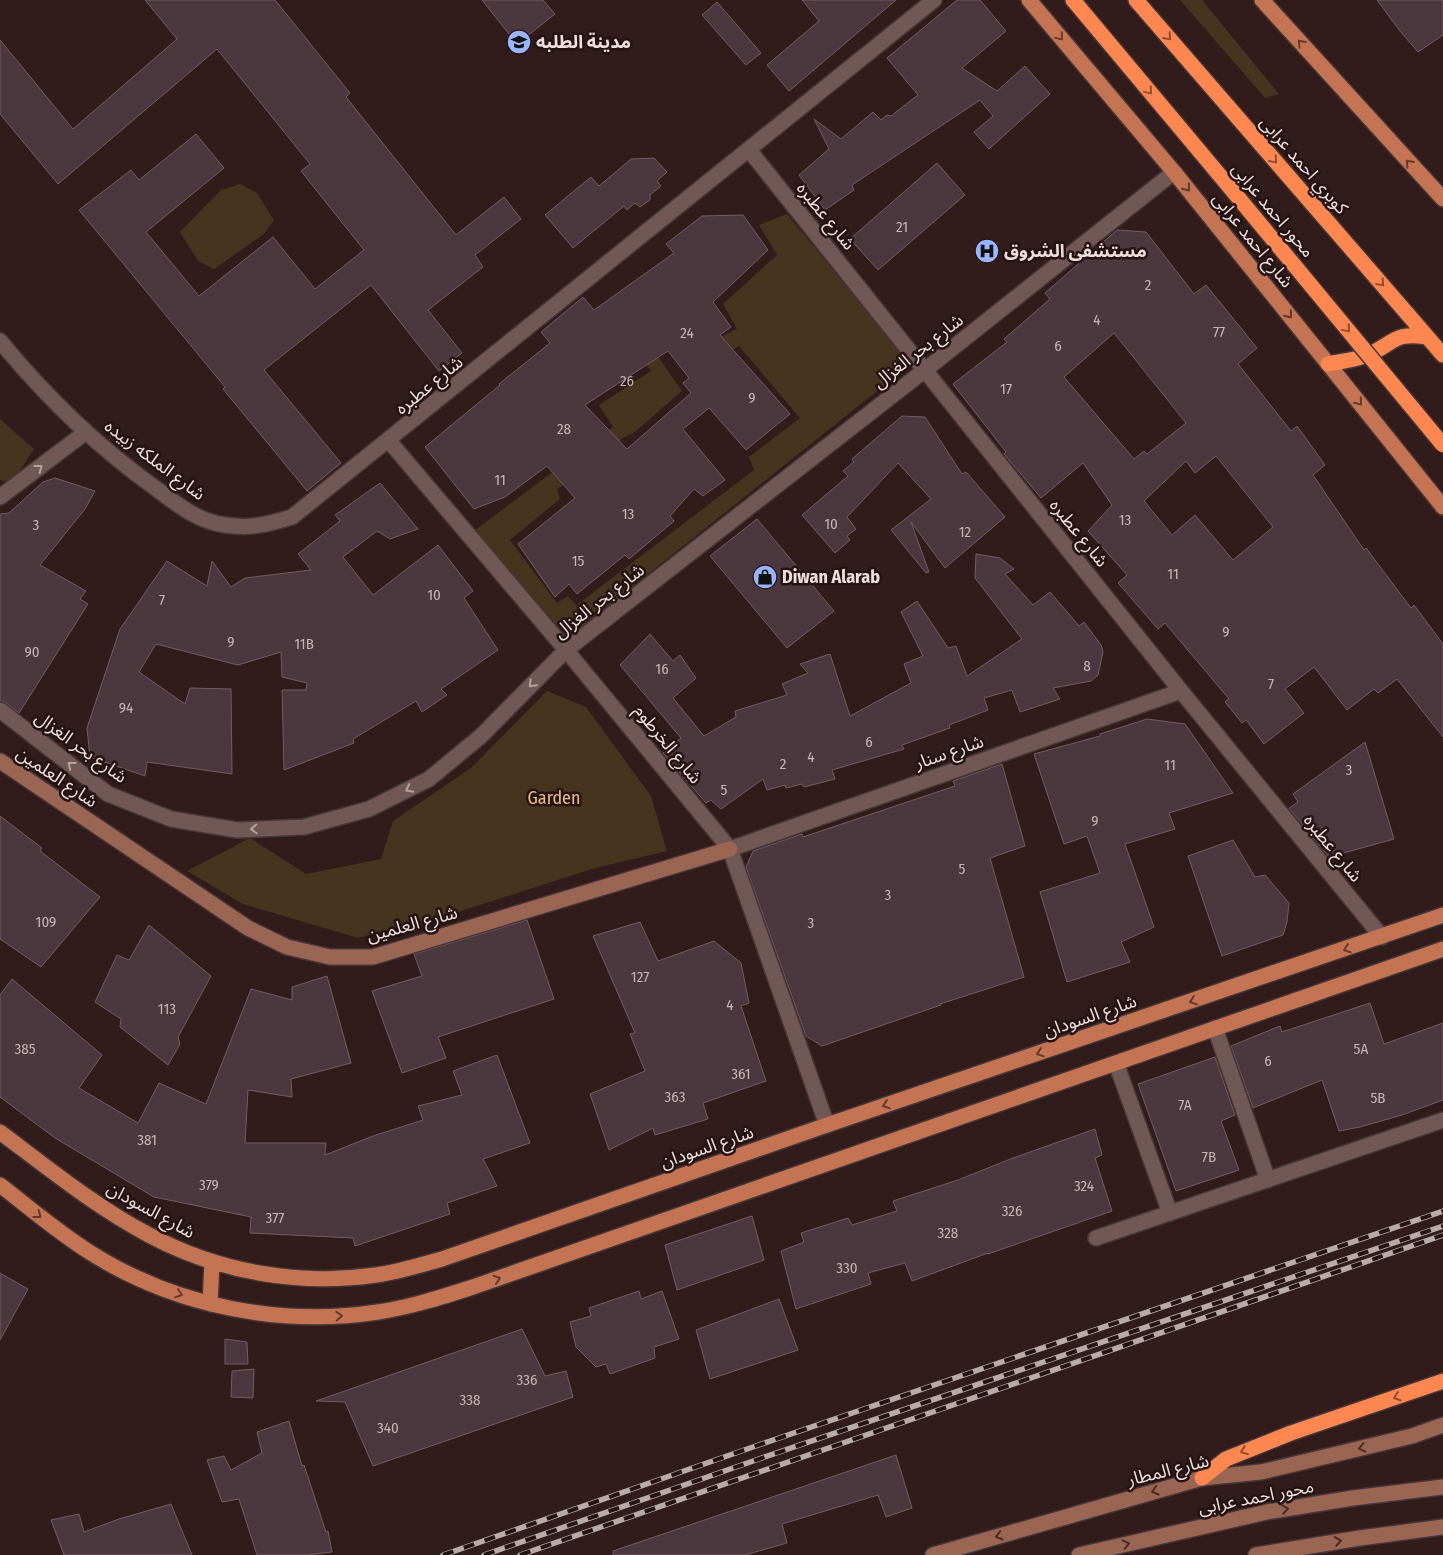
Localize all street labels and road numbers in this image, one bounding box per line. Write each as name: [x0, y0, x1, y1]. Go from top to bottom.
street label: كوبري احمد عرابى: [1254, 111, 1353, 220]
street label: محور احمد عرابى: [1227, 158, 1319, 262]
street label: شارع عطبره: [790, 178, 860, 256]
street label: شارع احمد عرابى: [1205, 188, 1298, 294]
street label: شارع بحر الغزال: [868, 309, 969, 396]
street label: شارع عطبره: [391, 351, 469, 421]
street label: شارع الملكه زبيده: [98, 415, 210, 508]
street label: شارع عطبره: [1043, 495, 1113, 573]
street label: شارع بحر الغزال: [549, 559, 650, 646]
street label: شارع الخرطوم: [627, 700, 707, 790]
street label: شارع بحر الغزال: [29, 706, 131, 790]
street label: شارع سنار: [911, 730, 987, 777]
street label: شارع العلمين: [10, 742, 102, 815]
street label: شارع عطبره: [1297, 810, 1367, 888]
street label: شارع العلمين: [364, 901, 461, 950]
street label: شارع السودان: [1040, 990, 1141, 1045]
street label: شارع السودان: [657, 1121, 758, 1176]
street label: شارع السودان: [102, 1177, 199, 1246]
street label: شارع المطار: [1124, 1449, 1212, 1494]
street label: محور احمد عرابى: [1196, 1475, 1316, 1519]

